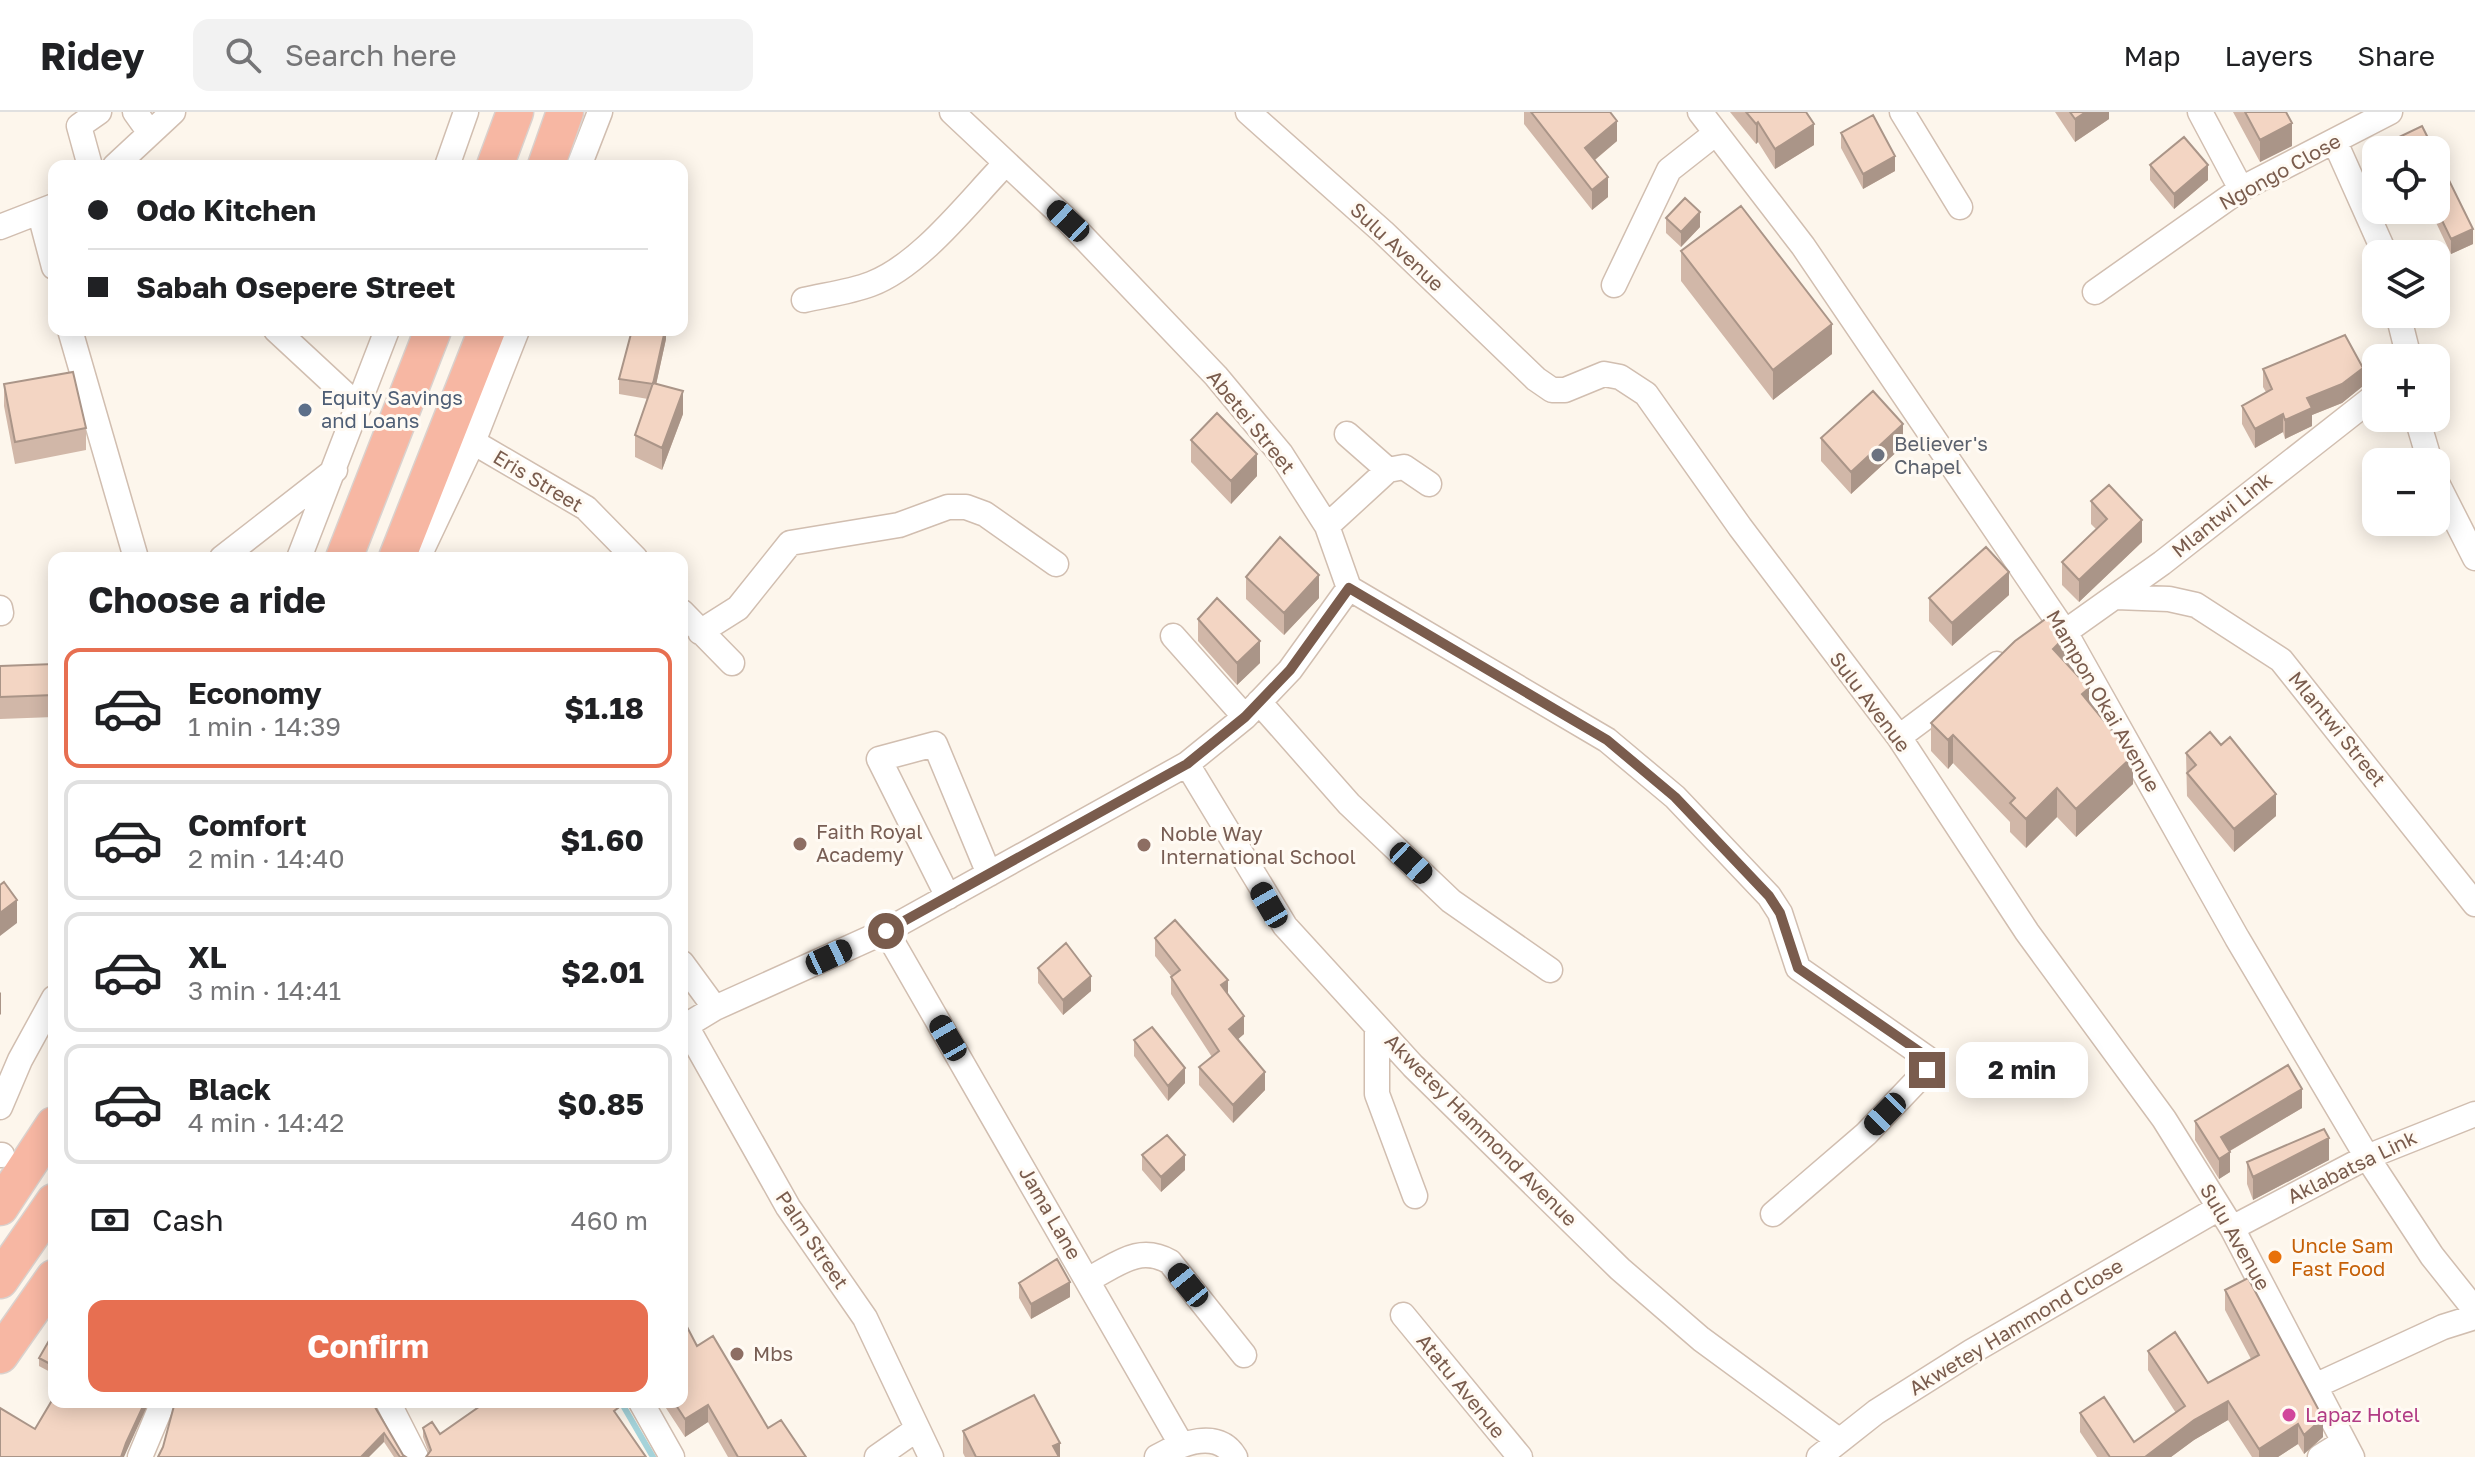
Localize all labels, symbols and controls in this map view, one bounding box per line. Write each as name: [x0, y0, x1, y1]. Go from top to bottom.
search box: [193, 19, 753, 91]
text: Ridey: [40, 33, 145, 78]
icon: search: [221, 33, 265, 77]
text: Search here: [285, 37, 457, 73]
text: Map: [2123, 39, 2181, 72]
text: Layers: [2225, 39, 2313, 72]
text: Share: [2357, 39, 2435, 72]
street label: Ngongo Close: [2215, 128, 2344, 214]
map controls: [2362, 136, 2450, 536]
button: locate: [2362, 136, 2450, 224]
text: Odo Kitchen: [136, 192, 316, 228]
car: [1042, 196, 1094, 246]
street label: Sulu Avenue: [1346, 197, 1449, 296]
button: layers: [2362, 240, 2450, 328]
text: Sabah Osepere Street: [136, 269, 456, 305]
button: +: [2362, 344, 2450, 432]
street label: Abetei Street: [1203, 365, 1301, 478]
place label: Equity Savings and Loans: [321, 385, 463, 432]
marker: Equity Savings and Loans: [296, 401, 314, 419]
place label: Believer's Chapel: [1894, 431, 1988, 478]
street label: Eris Street: [489, 444, 588, 516]
marker: Believer's Chapel: [1869, 446, 1887, 464]
button: −: [2362, 448, 2450, 536]
street label: Mlantwi Link: [2166, 466, 2276, 562]
text: Choose a ride: [88, 578, 326, 621]
street label: Mampon Okai Avenue: [2042, 605, 2166, 796]
street label: Sulu Avenue: [1825, 647, 1916, 756]
street label: Mlantwi Street: [2284, 666, 2391, 791]
icon: car: [92, 672, 164, 744]
text: Economy: [188, 675, 322, 711]
text: $1.18: [564, 690, 644, 726]
text: 1 min · 14:39: [188, 711, 341, 742]
icon: car: [92, 804, 164, 876]
text: Comfort: [188, 807, 307, 843]
place label: Faith Royal Academy: [816, 819, 923, 866]
place label: Noble Way International School: [1160, 821, 1356, 868]
text: $1.60: [560, 822, 644, 858]
marker: Faith Royal Academy: [791, 835, 809, 853]
marker: Noble Way International School: [1135, 836, 1153, 854]
car: [1385, 838, 1437, 888]
text: 2 min · 14:40: [188, 843, 345, 874]
car: [1247, 878, 1291, 932]
route start: [868, 913, 904, 949]
icon: car: [92, 936, 164, 1008]
car: [802, 936, 856, 978]
text: XL: [188, 939, 227, 975]
text: $2.01: [561, 954, 644, 990]
text: 3 min · 14:41: [188, 975, 341, 1006]
car: [926, 1011, 970, 1065]
street label: Akwetey Hammond Avenue: [1381, 1028, 1583, 1230]
callout: 2 min: [1955, 1042, 2087, 1098]
route end: [1909, 1052, 1945, 1088]
text: 2 min: [1988, 1054, 2056, 1085]
icon: car: [92, 1068, 164, 1140]
text: Black: [188, 1071, 271, 1107]
text: $0.85: [557, 1086, 644, 1122]
car: [1860, 1088, 1910, 1140]
text: 4 min · 14:42: [188, 1107, 344, 1138]
street label: Aklabatsa Link: [2283, 1124, 2420, 1208]
street label: Jama Lane: [1015, 1162, 1087, 1263]
street label: Sulu Avenue: [2196, 1179, 2276, 1294]
street label: Palm Street: [771, 1186, 854, 1293]
icon: cash: [88, 1198, 132, 1242]
text: Cash: [152, 1202, 224, 1238]
text: 460 m: [571, 1205, 648, 1236]
place label: Uncle Sam Fast Food: [2291, 1233, 2393, 1280]
marker: Uncle Sam Fast Food: [2266, 1248, 2284, 1266]
street label: Akwetey Hammond Close: [1904, 1253, 2127, 1400]
car: [1164, 1259, 1212, 1311]
button: Confirm: [88, 1300, 648, 1392]
street label: Atatu Avenue: [1412, 1328, 1511, 1442]
place label: Mbs: [753, 1341, 793, 1365]
marker: Mbs: [728, 1345, 746, 1363]
place label: Lapaz Hotel: [2305, 1402, 2420, 1426]
marker: Lapaz Hotel: [2280, 1406, 2298, 1424]

